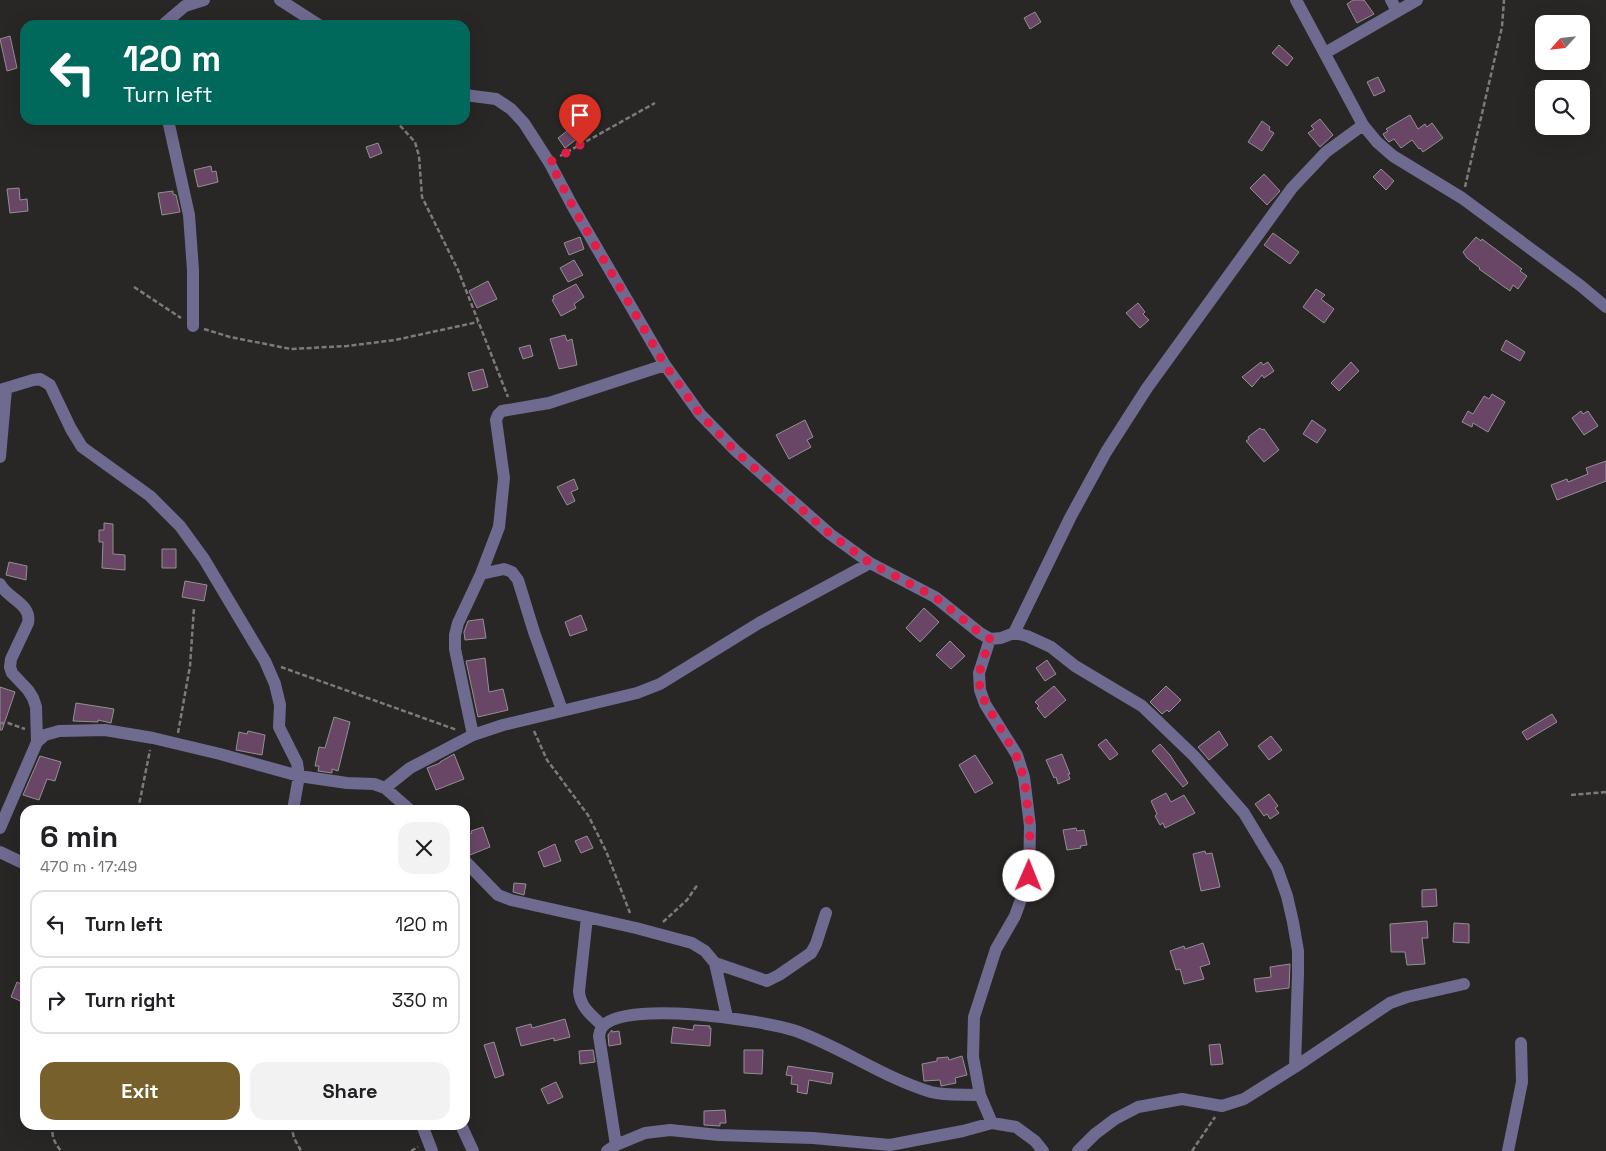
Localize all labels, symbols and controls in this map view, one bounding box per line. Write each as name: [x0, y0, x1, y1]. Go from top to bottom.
north arrow: [1535, 15, 1590, 70]
map controls: [1535, 15, 1590, 135]
text: 120 m: [123, 37, 221, 81]
icon: left: [40, 40, 105, 105]
text: Turn left: [123, 80, 213, 108]
button: search: [1535, 80, 1590, 135]
pin: [559, 94, 601, 145]
icon: arrive: [566, 101, 594, 129]
text: 6 min: [40, 817, 118, 856]
button: close: [398, 822, 450, 874]
position arrow: [1002, 849, 1054, 901]
text: 470 m · 17:49: [40, 856, 137, 877]
icon: left: [42, 910, 70, 938]
text: Turn left: [85, 912, 163, 937]
text: 120 m: [395, 912, 448, 937]
icon: right: [42, 986, 70, 1014]
text: Turn right: [85, 988, 175, 1013]
text: 330 m: [392, 988, 448, 1013]
button: Exit: [40, 1062, 240, 1120]
button: Share: [250, 1062, 450, 1120]

